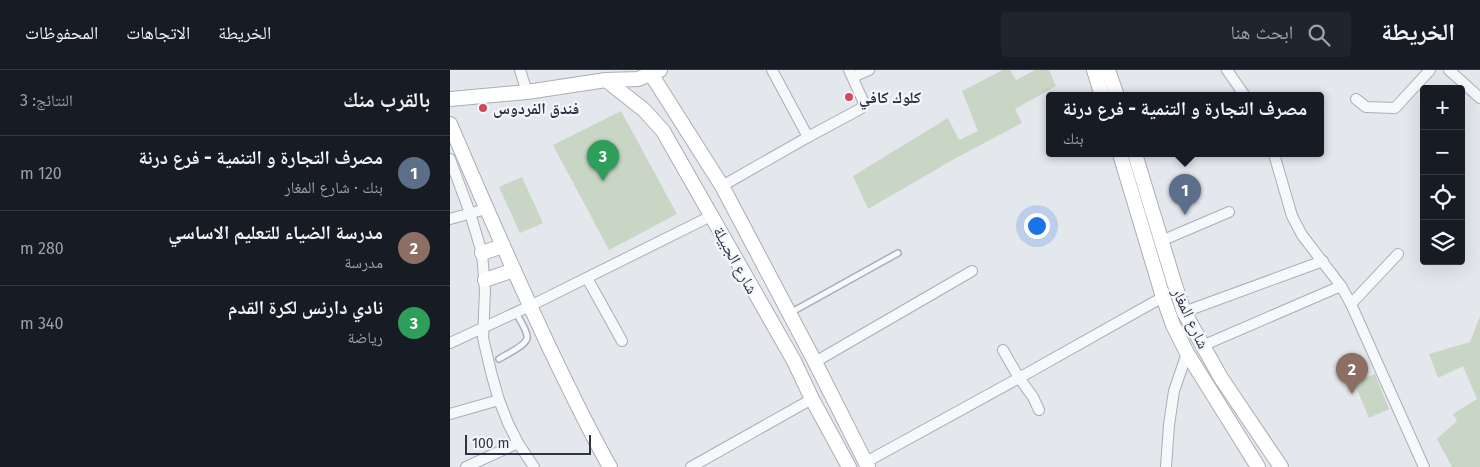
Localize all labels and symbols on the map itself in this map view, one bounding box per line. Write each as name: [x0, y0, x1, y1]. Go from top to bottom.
place label: كلوك كافي: [859, 88, 921, 110]
marker: كلوك كافي: [843, 91, 855, 103]
place label: فندق الفردوس: [493, 99, 579, 118]
marker: فندق الفردوس: [477, 102, 489, 114]
pin: 3: [587, 140, 619, 181]
pin: 1: [1169, 174, 1201, 215]
your location: [1024, 213, 1050, 239]
street label: شارع الجبيلة: [708, 223, 762, 298]
street label: شارع المغار: [1167, 284, 1213, 352]
pin: 2: [1336, 353, 1368, 394]
scale bar: [465, 432, 591, 455]

